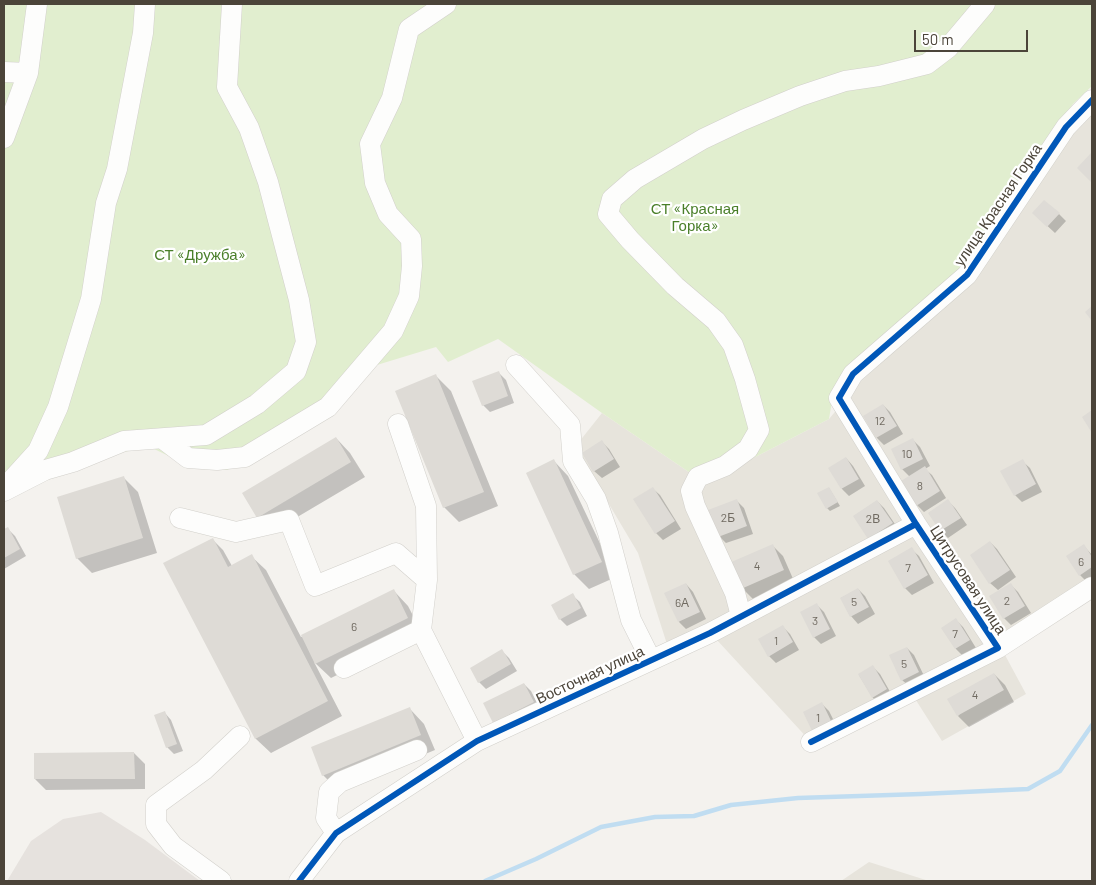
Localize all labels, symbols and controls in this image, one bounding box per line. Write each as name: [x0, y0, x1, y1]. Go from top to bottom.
scale bar: [916, 20, 1030, 52]
text: 50 m: [922, 30, 954, 48]
street label: улица Красная Горка: [950, 140, 1046, 270]
park label: СТ «Красная Горка»: [651, 200, 739, 235]
park label: СТ «Дружба»: [154, 246, 246, 264]
house number: 12: [875, 414, 885, 428]
house number: 10: [902, 447, 912, 461]
house number: 8: [917, 479, 923, 493]
house number: 2Б: [721, 511, 735, 525]
house number: 2В: [866, 512, 880, 526]
street label: Цитрусовая улица: [926, 522, 1010, 638]
house number: 6: [1078, 555, 1084, 569]
house number: 4: [754, 559, 760, 573]
house number: 7: [905, 561, 911, 575]
house number: 2: [1004, 594, 1010, 608]
house number: 5: [851, 595, 857, 609]
house number: 6А: [675, 596, 689, 610]
house number: 3: [812, 614, 818, 628]
house number: 6: [351, 620, 357, 634]
house number: 7: [952, 627, 958, 641]
house number: 1: [774, 634, 778, 648]
street label: Восточная улица: [533, 642, 647, 708]
house number: 5: [901, 657, 907, 671]
house number: 4: [972, 688, 978, 702]
house number: 1: [816, 711, 820, 725]

